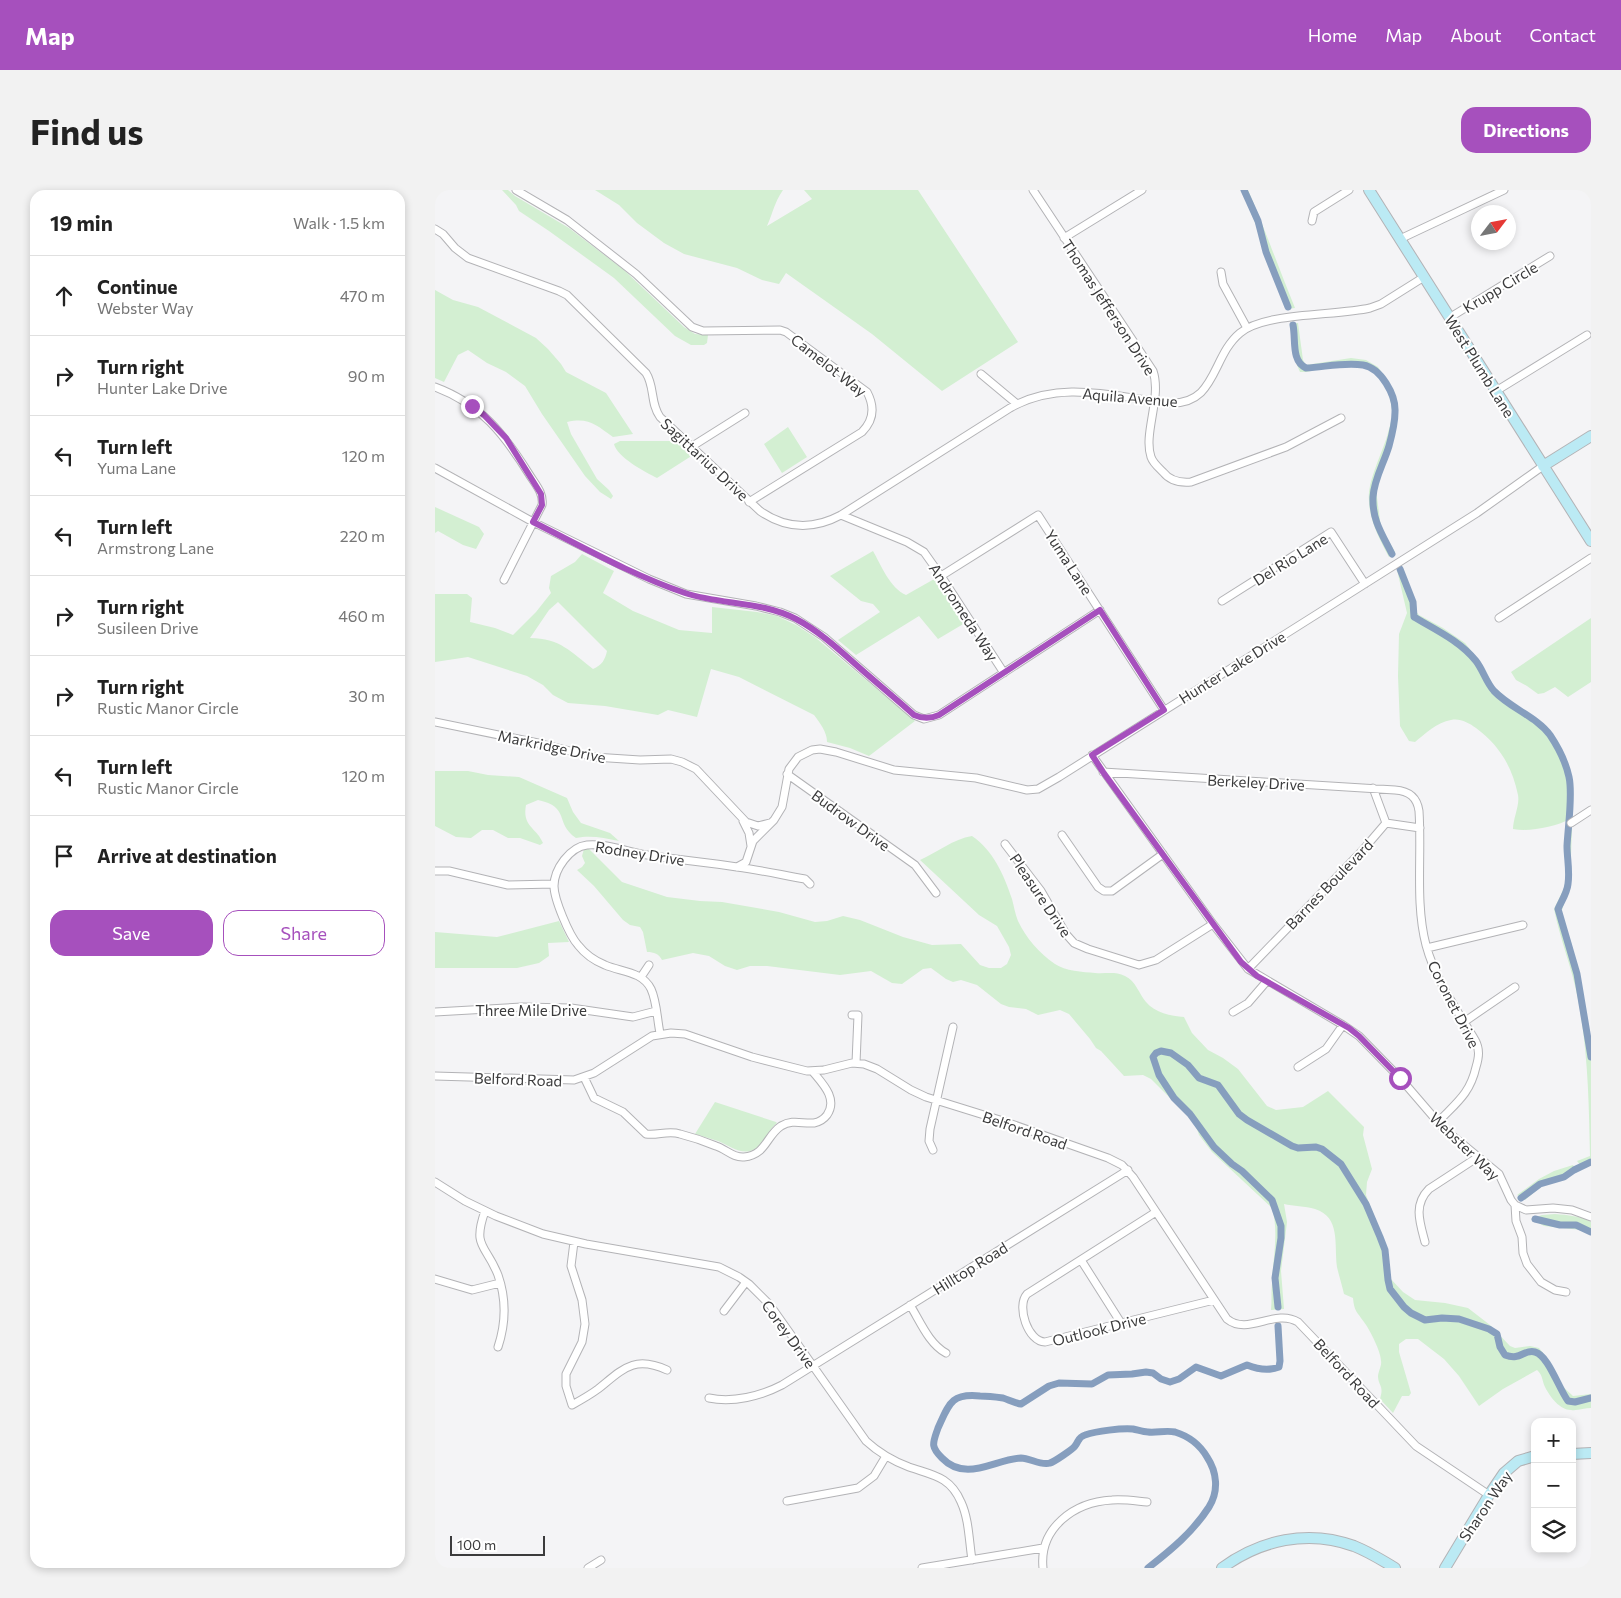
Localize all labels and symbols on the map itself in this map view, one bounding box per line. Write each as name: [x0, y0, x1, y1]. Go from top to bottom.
north arrow: [1471, 205, 1516, 250]
street label: Thomas Jefferson Drive: [1058, 236, 1160, 378]
street label: Krupp Circle: [1459, 258, 1541, 316]
street label: West Plumb Lane: [1441, 311, 1519, 421]
street label: Camelot Way: [788, 330, 870, 400]
street label: Aquila Avenue: [1082, 384, 1178, 410]
route end: [461, 395, 484, 418]
street label: Sagittarius Drive: [658, 414, 752, 504]
street label: Yuma Lane: [1041, 526, 1097, 598]
street label: Del Rio Lane: [1249, 529, 1331, 589]
street label: Andromeda Way: [926, 560, 1002, 664]
street label: Hunter Lake Drive: [1175, 627, 1289, 707]
street label: Markridge Drive: [496, 726, 608, 766]
street label: Berkeley Drive: [1207, 770, 1305, 794]
street label: Budrow Drive: [808, 786, 894, 854]
street label: Barnes Boulevard: [1282, 835, 1376, 933]
street label: Rodney Drive: [594, 837, 686, 869]
street label: Pleasure Drive: [1006, 850, 1076, 940]
street label: Coronet Drive: [1424, 957, 1484, 1051]
street label: Three Mile Drive: [475, 1001, 587, 1019]
route start: [1389, 1067, 1412, 1090]
street label: Belford Road: [474, 1068, 562, 1090]
street label: Belford Road: [980, 1107, 1070, 1153]
street label: Webster Way: [1426, 1108, 1504, 1184]
street label: Hilltop Road: [929, 1238, 1011, 1298]
street label: Corey Drive: [758, 1297, 820, 1372]
street label: Outlook Drive: [1050, 1309, 1148, 1349]
street label: Belford Road: [1310, 1335, 1384, 1411]
street label: Sharon Way: [1455, 1467, 1515, 1545]
scale bar: [450, 1533, 545, 1556]

